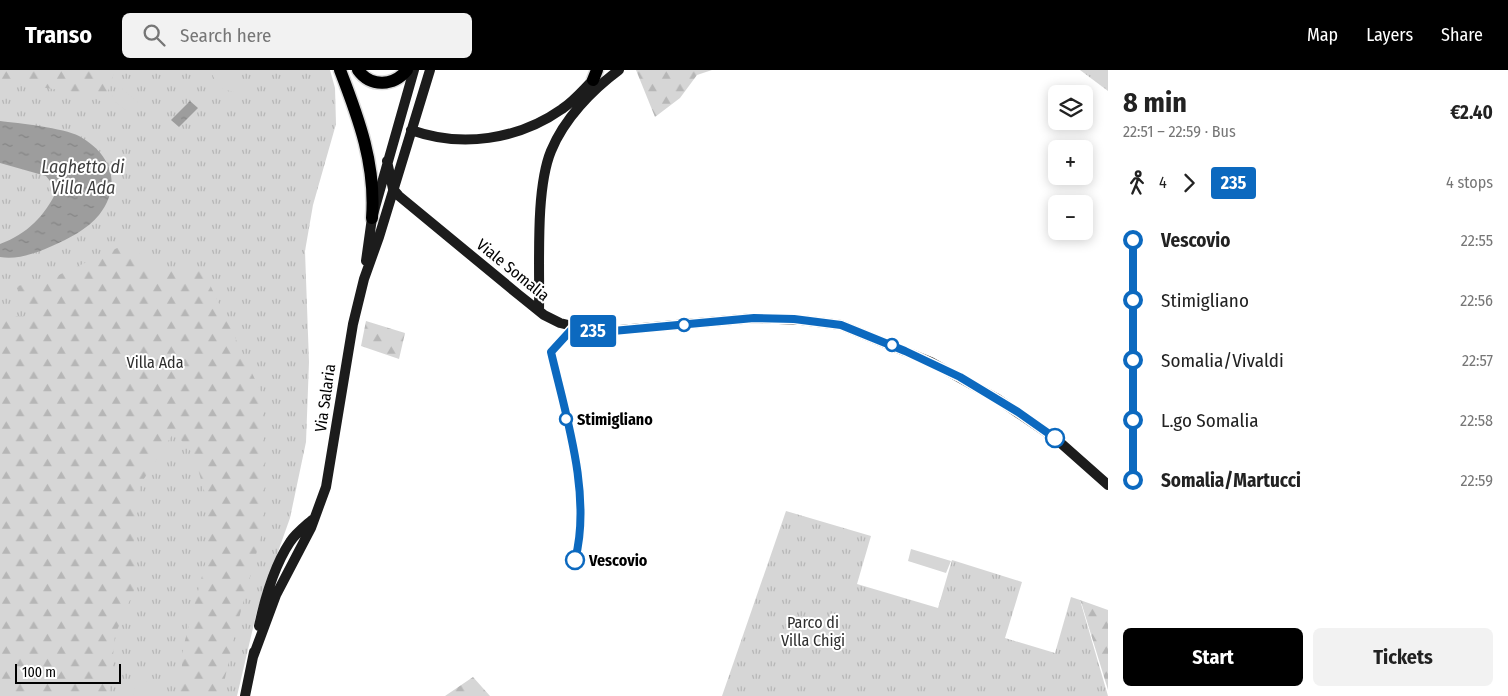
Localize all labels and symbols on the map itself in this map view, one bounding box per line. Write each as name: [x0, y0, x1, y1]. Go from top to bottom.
water label: Laghetto di Villa Ada: [41, 156, 125, 199]
street label: Viale Somalia: [473, 235, 553, 305]
line badge: 235: [564, 315, 622, 347]
unlabelled marker: [677, 318, 691, 332]
unlabelled marker: [885, 338, 899, 352]
park label: Villa Ada: [127, 353, 184, 372]
street label: Via Salaria: [311, 362, 339, 433]
place label: Stimigliano: [577, 410, 653, 429]
marker: Stimigliano: [559, 412, 573, 426]
unlabelled marker: [1045, 428, 1065, 448]
marker: Vescovio: [565, 550, 585, 570]
place label: Vescovio: [588, 551, 648, 570]
park label: Parco di Villa Chigi: [781, 613, 845, 650]
scale bar: [15, 661, 121, 684]

